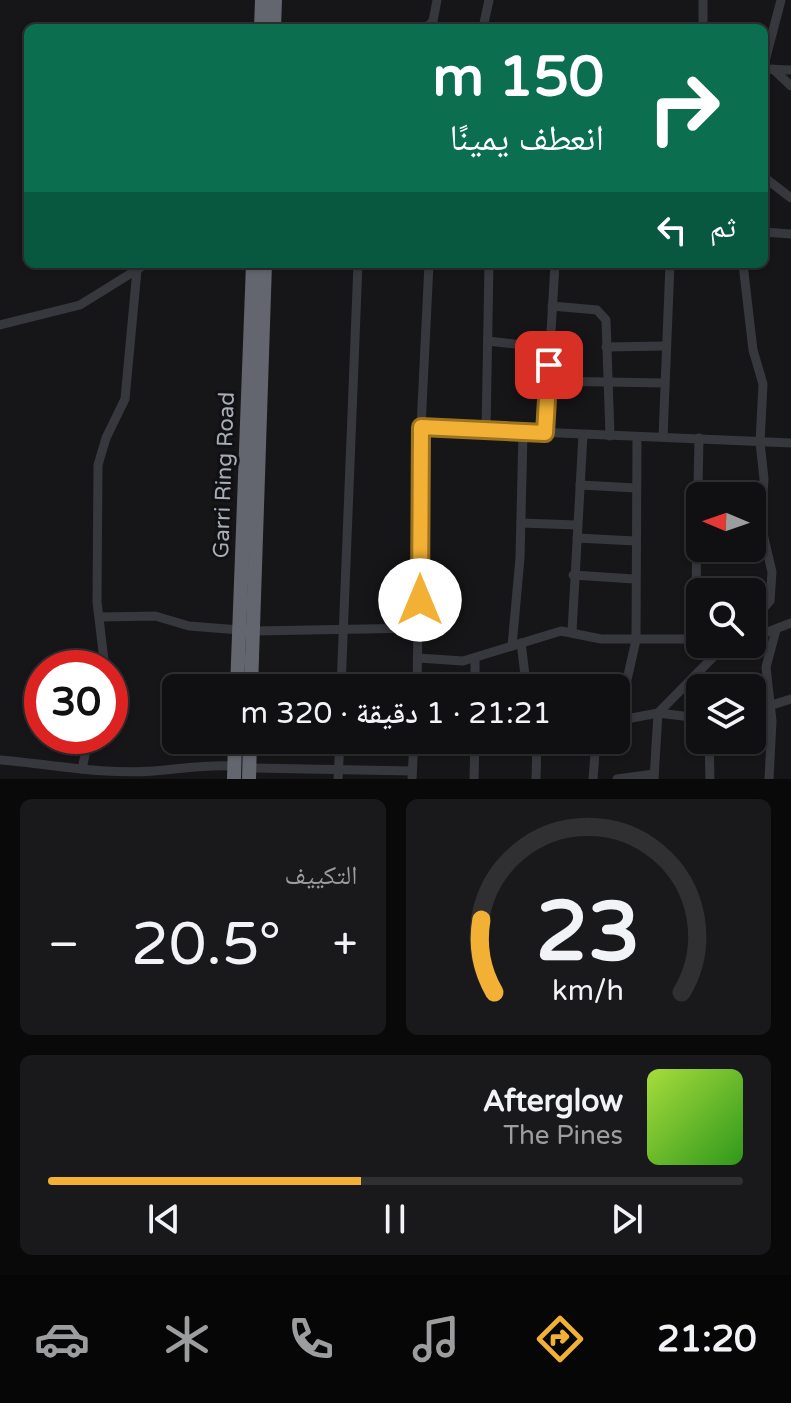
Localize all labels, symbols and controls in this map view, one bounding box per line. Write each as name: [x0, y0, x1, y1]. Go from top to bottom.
text: 150 m: [433, 44, 604, 111]
icon: right: [632, 56, 736, 160]
text: انعطف يمينًا: [449, 117, 604, 160]
icon: left: [650, 208, 694, 252]
text: ثم: [710, 209, 736, 246]
pin: [515, 331, 583, 399]
icon: arrive: [527, 343, 571, 387]
street label: Garri Ring Road: [208, 391, 240, 559]
north arrow: [686, 482, 766, 562]
map controls: [686, 482, 766, 754]
position arrow: [378, 558, 462, 642]
button: search: [686, 578, 766, 658]
speed limit sign: 30: [24, 650, 128, 754]
button: layers: [686, 674, 766, 754]
text: 21:21 · 1 دقيقة · 320 m: [241, 695, 551, 732]
text: التكييف: [285, 860, 358, 891]
text: 23: [536, 883, 640, 983]
text: 20.5°: [131, 909, 281, 981]
text: −: [48, 919, 79, 972]
text: +: [333, 919, 358, 972]
text: km/h: [552, 974, 624, 1008]
text: Afterglow: [483, 1083, 623, 1120]
text: The Pines: [503, 1120, 623, 1151]
icon: previous: [142, 1197, 186, 1241]
icon: pause: [373, 1197, 417, 1241]
icon: next: [605, 1197, 649, 1241]
icon: car: [34, 1311, 90, 1367]
icon: climate: [159, 1311, 215, 1367]
icon: phone: [283, 1311, 339, 1367]
icon: music: [408, 1311, 464, 1367]
icon: directions: [532, 1311, 588, 1367]
text: 21:20: [657, 1318, 757, 1361]

